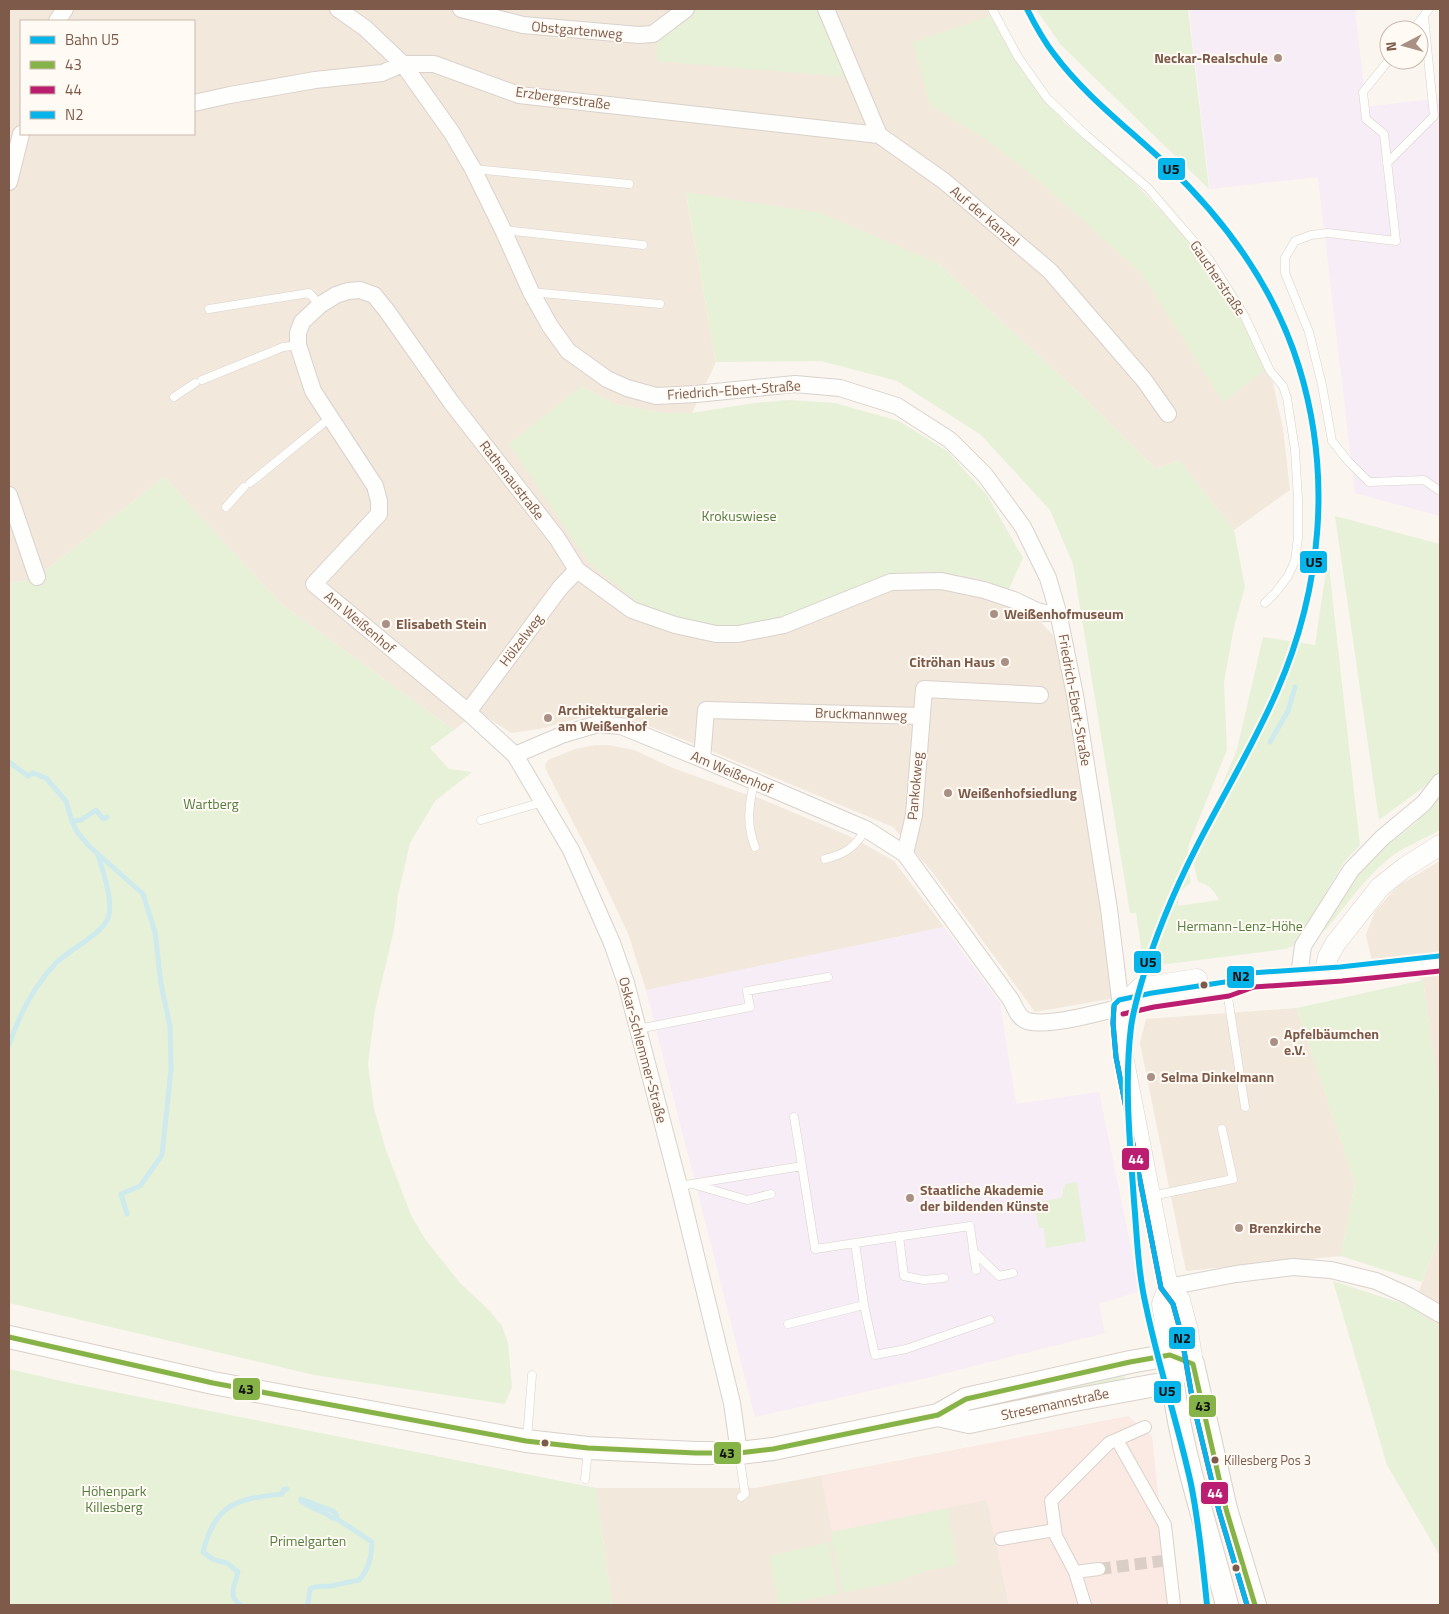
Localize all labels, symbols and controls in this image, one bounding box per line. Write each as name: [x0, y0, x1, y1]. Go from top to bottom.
street label: Obstgartenweg: [531, 15, 623, 44]
legend: [20, 20, 195, 135]
north arrow: [1379, 20, 1429, 70]
text: Bahn U5: [65, 28, 119, 51]
text: N: [1380, 40, 1402, 52]
place label: Neckar-Realschule: [1154, 47, 1268, 68]
marker: Neckar-Realschule: [1272, 52, 1284, 64]
text: 43: [65, 53, 82, 76]
text: 44: [65, 78, 82, 101]
street label: Erzbergerstraße: [514, 80, 612, 115]
text: N2: [65, 103, 84, 126]
line badge: U5: [1157, 157, 1186, 181]
text: U5: [1163, 158, 1180, 179]
street label: Auf der Kanzel: [946, 180, 1025, 251]
street label: Gaucherstraße: [1185, 236, 1251, 320]
street label: Friedrich-Ebert-Straße: [666, 374, 801, 405]
street label: Rathenaustraße: [475, 436, 550, 524]
park label: Krokuswiese: [702, 505, 777, 526]
line badge: U5: [1299, 550, 1328, 574]
text: U5: [1306, 551, 1323, 572]
street label: Am Weißenhof: [320, 585, 401, 658]
place label: Weißenhofmuseum: [1004, 603, 1124, 624]
marker: Weißenhofmuseum: [988, 608, 1000, 620]
street label: Hölzelweg: [494, 609, 547, 671]
place label: Elisabeth Stein: [396, 613, 487, 634]
marker: Elisabeth Stein: [380, 618, 392, 630]
street label: Friedrich-Ebert-Straße: [1054, 632, 1097, 768]
place label: Citröhan Haus: [909, 651, 995, 672]
marker: Citröhan Haus: [999, 656, 1011, 668]
place label: Architekturgalerie am Weißenhof: [558, 699, 668, 736]
street label: Bruckmannweg: [815, 701, 907, 726]
marker: Architekturgalerie am Weißenhof: [542, 712, 554, 724]
street label: Am Weißenhof: [688, 745, 777, 798]
street label: Pankokweg: [901, 751, 928, 821]
place label: Weißenhofsiedlung: [958, 782, 1077, 803]
marker: Weißenhofsiedlung: [942, 787, 954, 799]
park label: Wartberg: [183, 793, 239, 814]
park label: Hermann-Lenz-Höhe: [1177, 915, 1303, 936]
line badge: U5: [1133, 950, 1162, 974]
text: U5: [1140, 951, 1157, 972]
line badge: N2: [1226, 965, 1255, 989]
text: N2: [1232, 965, 1250, 986]
street label: Oskar-Schlemmer-Straße: [614, 974, 673, 1125]
unlabelled marker: [1199, 980, 1209, 990]
place label: Apfelbäumchen e.V.: [1284, 1023, 1379, 1060]
marker: Apfelbäumchen e.V.: [1268, 1036, 1280, 1048]
place label: Selma Dinkelmann: [1161, 1066, 1274, 1087]
marker: Selma Dinkelmann: [1145, 1071, 1157, 1083]
line badge: 44: [1121, 1147, 1150, 1171]
text: 44: [1128, 1148, 1144, 1169]
place label: Staatliche Akademie der bildenden Künste: [920, 1179, 1049, 1216]
marker: Staatliche Akademie der bildenden Künste: [904, 1192, 916, 1204]
place label: Brenzkirche: [1249, 1217, 1321, 1238]
marker: Brenzkirche: [1233, 1222, 1245, 1234]
line badge: N2: [1168, 1326, 1196, 1350]
text: N2: [1173, 1327, 1191, 1348]
line badge: 43: [232, 1377, 261, 1401]
text: 43: [238, 1378, 254, 1399]
line badge: U5: [1153, 1380, 1182, 1404]
text: U5: [1159, 1380, 1176, 1401]
street label: Stresemannstraße: [999, 1382, 1111, 1425]
line badge: 43: [1188, 1394, 1217, 1418]
text: 43: [1195, 1395, 1211, 1416]
unlabelled marker: [540, 1438, 550, 1448]
line badge: 43: [713, 1441, 742, 1465]
text: 43: [719, 1442, 735, 1463]
place label: Killesberg Pos 3: [1224, 1450, 1311, 1470]
marker: Killesberg Pos 3: [1210, 1455, 1220, 1465]
park label: Höhenpark Killesberg: [82, 1480, 147, 1517]
line badge: 44: [1200, 1481, 1229, 1505]
text: 44: [1207, 1482, 1223, 1503]
park label: Primelgarten: [270, 1530, 346, 1551]
unlabelled marker: [1231, 1563, 1241, 1573]

